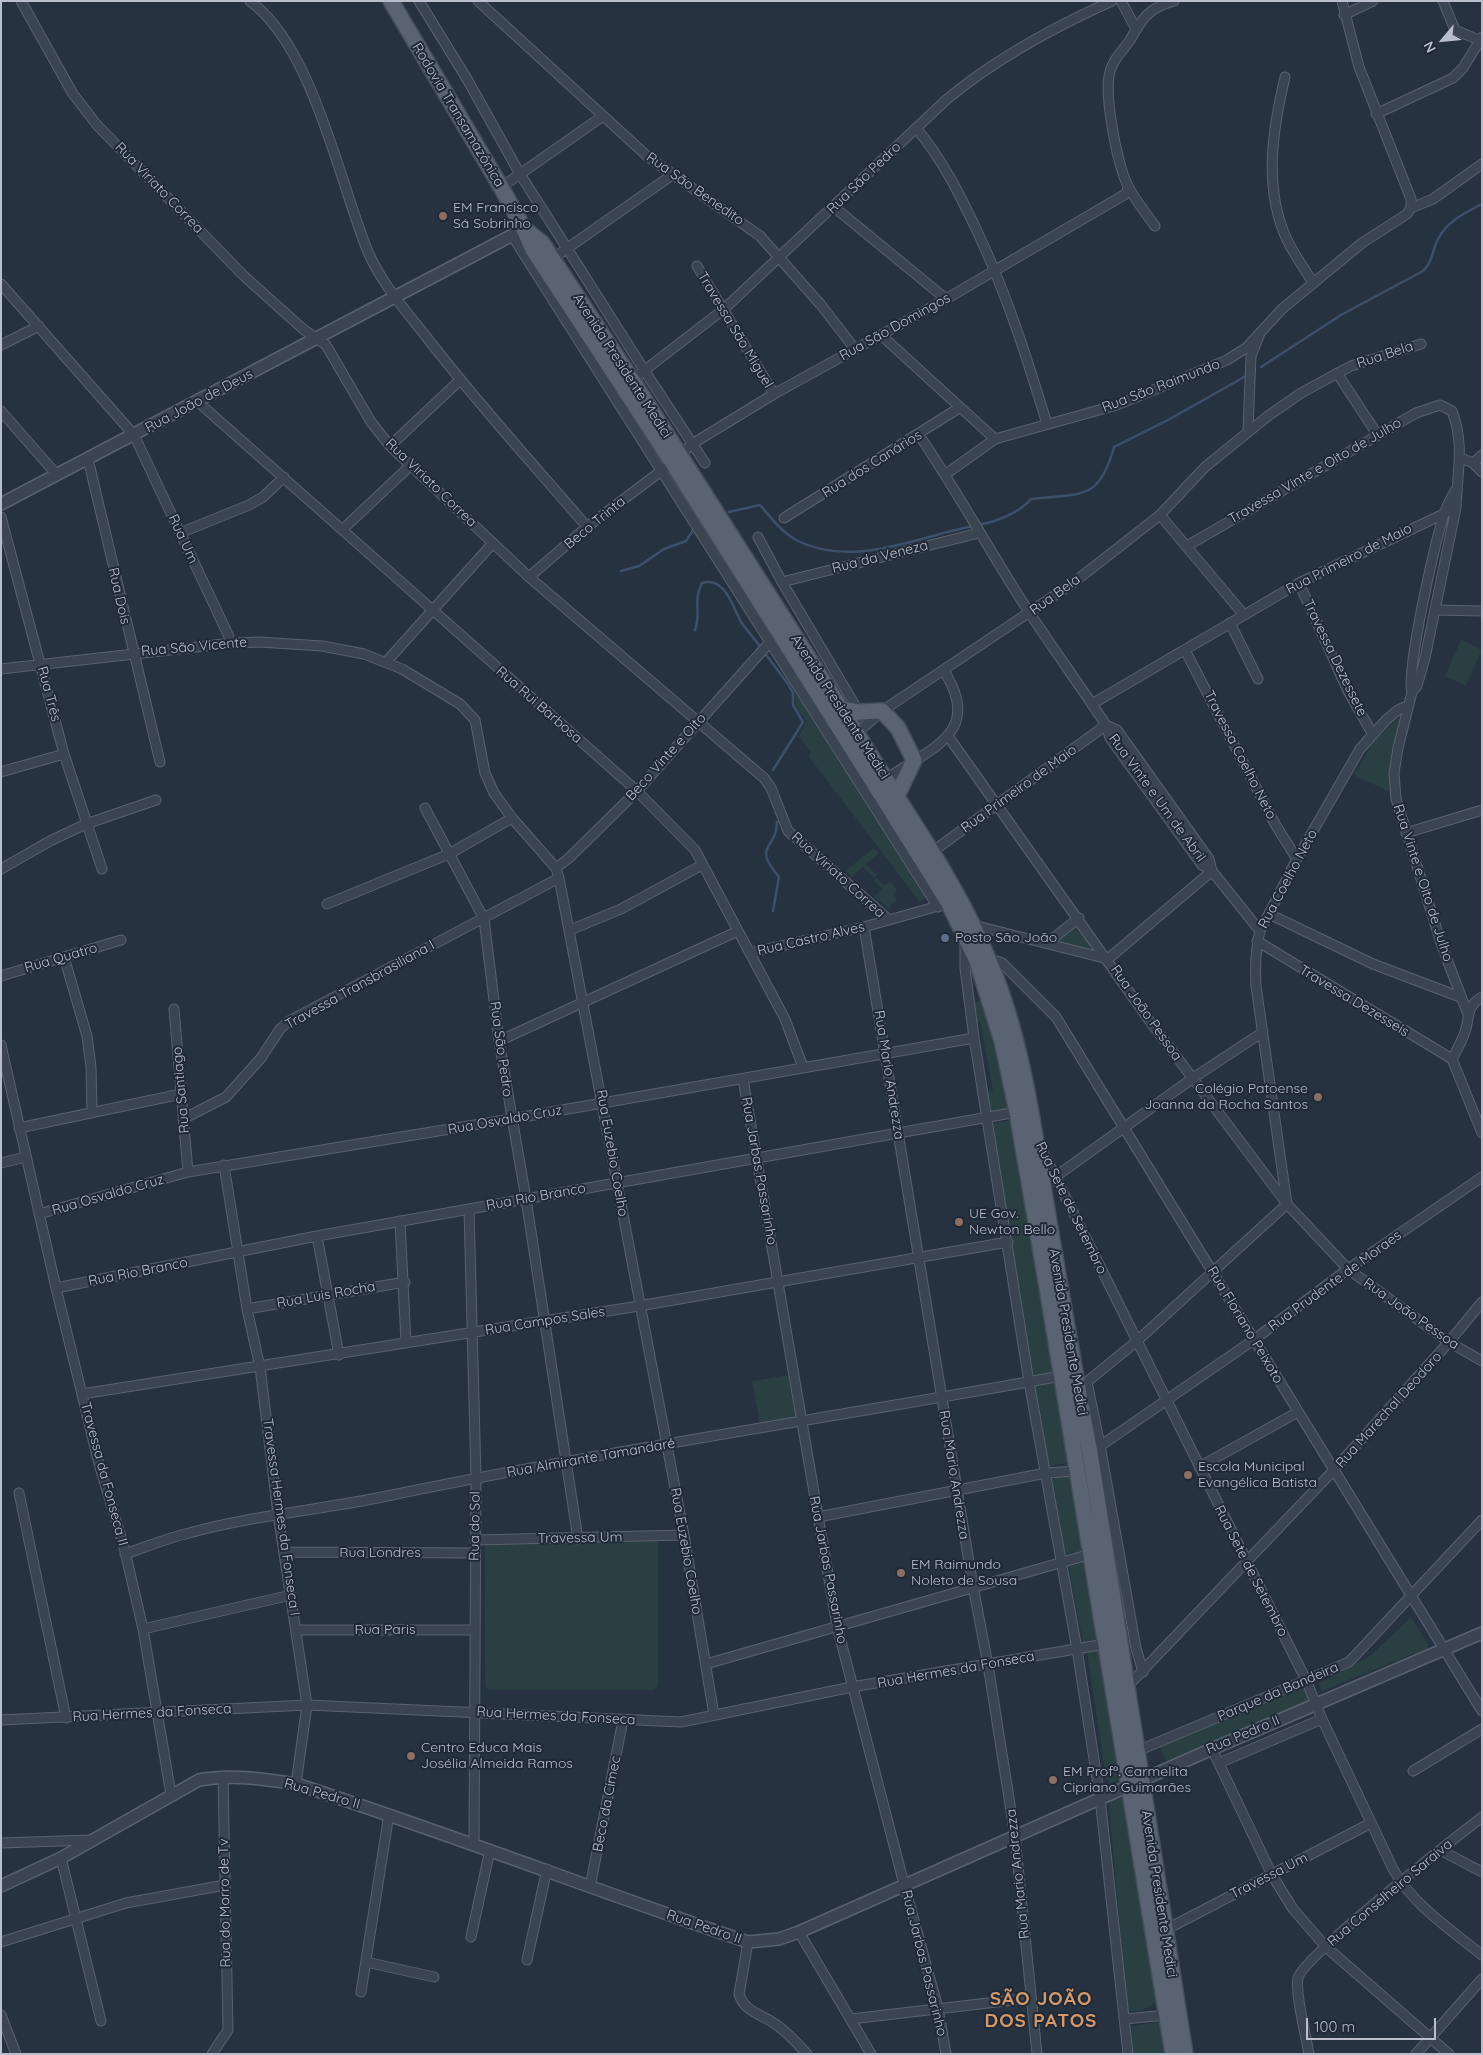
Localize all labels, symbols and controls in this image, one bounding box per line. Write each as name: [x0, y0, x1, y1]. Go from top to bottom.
north arrow: [1418, 15, 1468, 65]
text: N: [1419, 38, 1440, 56]
street label: Rodovia Transamazônica: [408, 40, 508, 190]
street label: Rua Viriato Correa: [111, 139, 207, 237]
street label: Rua São Pedro: [824, 139, 904, 217]
street label: Rua São Benedito: [643, 149, 747, 229]
place label: EM Francisco Sá Sobrinho: [453, 200, 538, 232]
marker: EM Francisco Sá Sobrinho: [437, 210, 449, 222]
street label: Travessa São Miguel: [694, 269, 776, 391]
street label: Rua São Domingos: [837, 290, 953, 364]
street label: Avenida Presidente Medici: [569, 291, 675, 441]
street label: Rua Bela: [1355, 338, 1415, 372]
street label: Rua São Raimundo: [1100, 356, 1222, 416]
street label: Rua João de Deus: [142, 366, 256, 436]
street label: Travessa Vinte e Oito de Julho: [1226, 414, 1404, 528]
street label: Rua dos Canários: [819, 427, 925, 501]
street label: Rua Viriato Correa: [382, 435, 480, 531]
street label: Beco Trinta: [561, 493, 629, 553]
street label: Rua Um: [164, 512, 202, 566]
street label: Rua Primeiro de Maio: [1283, 520, 1415, 598]
street label: Rua da Veneza: [830, 537, 930, 577]
street label: Rua Dois: [104, 566, 134, 626]
street label: Rua Bela: [1027, 571, 1083, 619]
street label: Travessa Dezessete: [1299, 597, 1371, 719]
street label: Avenida Presidente Medici: [787, 632, 893, 782]
street label: Rua São Vicente: [140, 634, 248, 660]
street label: Rua Rui Barbosa: [492, 663, 586, 747]
street label: Rua Três: [34, 664, 64, 724]
street label: Travessa Coelho Neto: [1200, 688, 1280, 822]
street label: Beco Vinte e Oito: [622, 710, 710, 804]
street label: Rua Vinte e Um de Abril: [1105, 731, 1209, 865]
street label: Rua Primeiro de Maio: [958, 741, 1080, 837]
street label: Rua Vinte e Oito de Julho: [1390, 802, 1456, 964]
street label: Rua Coelho Neto: [1255, 827, 1321, 931]
street label: Rua Viriato Correa: [788, 829, 888, 921]
street label: Rua Castro Alves: [756, 918, 866, 960]
place label: Posto São João: [955, 930, 1057, 946]
marker: Posto São João: [939, 932, 951, 944]
street label: Travessa Transbrasiliana I: [282, 937, 438, 1033]
street label: Rua Quatro: [23, 940, 99, 976]
street label: Rua João Pessoa: [1107, 962, 1185, 1064]
street label: Travessa Dezesseis: [1296, 962, 1412, 1040]
street label: Rua São Pedro: [486, 1000, 516, 1098]
street label: Rua Mario Andrezza: [870, 1009, 908, 1141]
street label: Rua Santiago: [169, 1046, 193, 1134]
place label: Colégio Patoense Joanna da Rocha Santos: [1144, 1081, 1308, 1114]
street label: Rua Euzebio Coelho: [593, 1088, 631, 1218]
marker: Colégio Patoense Joanna da Rocha Santos: [1312, 1091, 1324, 1103]
street label: Rua Jarbas Passarinho: [738, 1096, 780, 1246]
street label: Rua Osvaldo Cruz: [447, 1102, 563, 1138]
street label: Rua Sete de Setembro: [1032, 1139, 1110, 1277]
street label: Rua Osvaldo Cruz: [50, 1171, 166, 1219]
street label: Rua Rio Branco: [485, 1180, 587, 1214]
place label: UE Gov. Newton Bello: [969, 1206, 1055, 1238]
marker: UE Gov. Newton Bello: [953, 1216, 965, 1228]
street label: Rua Prudente de Moraes: [1265, 1227, 1405, 1335]
street label: Avenida Presidente Medici: [1045, 1247, 1091, 1417]
street label: Rua Rio Branco: [87, 1254, 189, 1290]
street label: Rua Floriano Peixoto: [1203, 1263, 1287, 1387]
street label: Rua João Pessoa: [1360, 1275, 1462, 1353]
street label: Rua Luis Rocha: [275, 1278, 377, 1312]
street label: Rua Campos Sales: [484, 1303, 606, 1339]
street label: Rua Marechal Deodoro: [1332, 1349, 1446, 1471]
street label: Travessa da Fonseca II: [77, 1400, 131, 1548]
street label: Rua Mario Andrezza: [935, 1409, 973, 1541]
street label: Travessa Hermes da Fonseca I: [259, 1417, 303, 1617]
street label: Rua Almirante Tamandaré: [506, 1435, 676, 1481]
place label: Escola Municipal Evangélica Batista: [1198, 1459, 1317, 1491]
marker: Escola Municipal Evangélica Batista: [1182, 1469, 1194, 1481]
street label: Rua Euzebio Coelho: [667, 1486, 705, 1616]
street label: Rua do Sol: [466, 1491, 484, 1561]
street label: Rua Jarbas Passarinho: [805, 1495, 851, 1645]
street label: Rua Sete de Setembro: [1211, 1503, 1291, 1639]
street label: Travessa Um: [538, 1529, 622, 1547]
street label: Rua Londres: [339, 1545, 421, 1561]
place label: EM Raimundo Noleto de Sousa: [911, 1557, 1017, 1590]
marker: EM Raimundo Noleto de Sousa: [895, 1567, 907, 1579]
street label: Rua Paris: [354, 1622, 416, 1638]
street label: Rua Hermes da Fonseca: [876, 1648, 1036, 1692]
street label: Parque da Bandeira: [1215, 1659, 1341, 1725]
street label: Rua Hermes da Fonseca: [72, 1700, 232, 1726]
street label: Rua Hermes da Fonseca: [476, 1703, 636, 1729]
street label: Rua Pedro II: [1204, 1712, 1282, 1758]
place label: Centro Educa Mais Josélia Almeida Ramos: [421, 1740, 573, 1772]
marker: Centro Educa Mais Josélia Almeida Ramos: [405, 1750, 417, 1762]
street label: Beco da Cimec: [589, 1755, 625, 1853]
place label: EM Profª. Carmelita Cipriano Guimarães: [1063, 1764, 1191, 1796]
marker: EM Profª. Carmelita Cipriano Guimarães: [1047, 1774, 1059, 1786]
street label: Rua Pedro II: [282, 1775, 362, 1813]
street label: Rua Mario Andrezza: [1003, 1808, 1033, 1940]
street label: Avenida Presidente Medici: [1138, 1809, 1180, 1979]
street label: Rua Conselheiro Saraiva: [1324, 1836, 1456, 1950]
street label: Rua do Morro de Tv: [215, 1838, 235, 1968]
street label: Travessa Um: [1227, 1849, 1311, 1903]
street label: Rua Jarbas Passarinho: [898, 1888, 950, 2038]
street label: Rua Pedro II: [664, 1906, 744, 1948]
district label: SÃO JOÃO DOS PATOS: [983, 1988, 1099, 2032]
scale bar: [1308, 2008, 1438, 2040]
text: 100 m: [1314, 2017, 1355, 2036]

